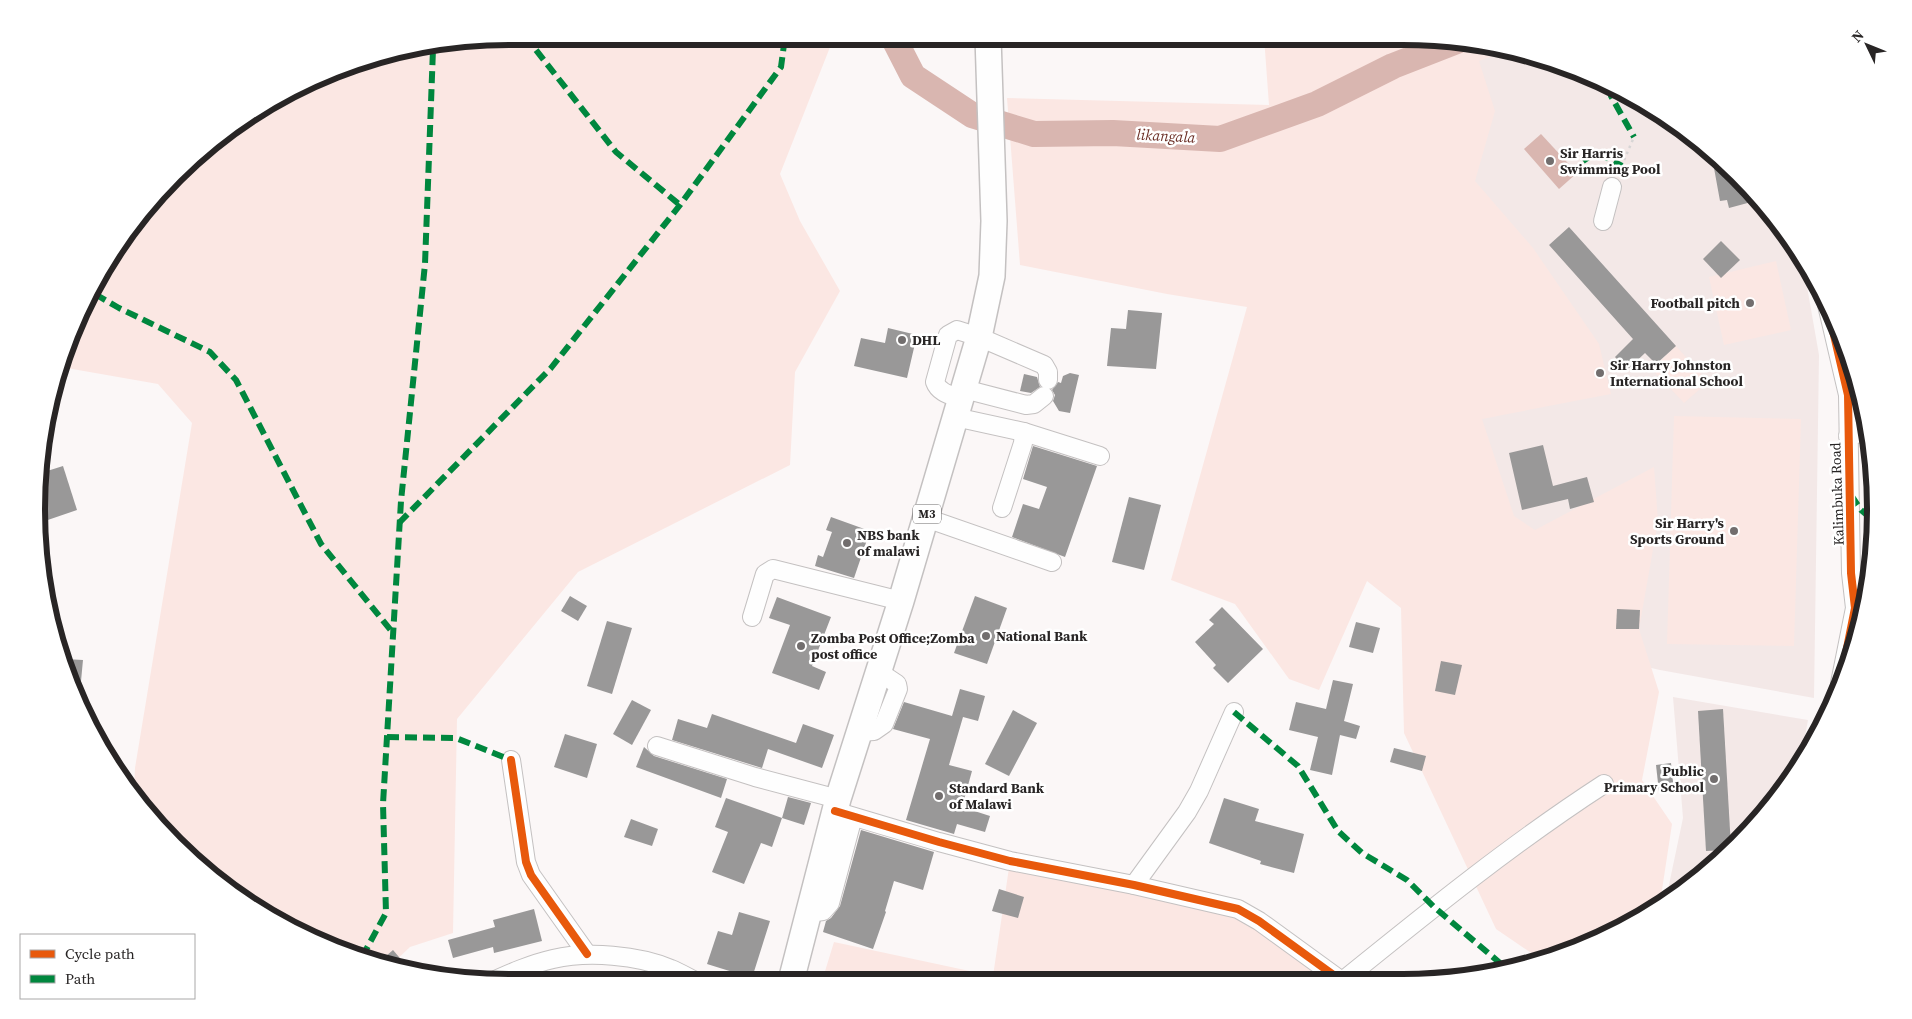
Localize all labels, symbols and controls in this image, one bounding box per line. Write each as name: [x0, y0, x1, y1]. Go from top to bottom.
north arrow: [1842, 20, 1892, 70]
text: N: [1847, 26, 1868, 47]
water label: likangala: [1136, 123, 1196, 148]
place label: Sir Harris Swimming Pool: [1560, 143, 1661, 179]
marker: Sir Harris Swimming Pool: [1544, 155, 1556, 167]
place label: Football pitch: [1650, 293, 1740, 313]
marker: Football pitch: [1744, 297, 1756, 309]
place label: DHL: [912, 330, 940, 350]
marker: DHL: [896, 334, 908, 346]
place label: Sir Harry Johnston International School: [1610, 355, 1743, 391]
marker: Sir Harry Johnston International School: [1594, 367, 1606, 379]
street label: Kalimbuka Road: [1825, 442, 1849, 546]
road number: M3: [913, 504, 941, 524]
place label: Sir Harry's Sports Ground: [1630, 513, 1725, 549]
place label: NBS bank of malawi: [857, 525, 921, 561]
marker: Sir Harry's Sports Ground: [1728, 525, 1740, 537]
marker: NBS bank of malawi: [841, 537, 853, 549]
place label: National Bank: [996, 626, 1088, 646]
place label: Zomba Post Office;Zomba post office: [811, 628, 975, 664]
marker: National Bank: [980, 630, 992, 642]
marker: Zomba Post Office;Zomba post office: [795, 640, 807, 652]
place label: Public Primary School: [1604, 761, 1704, 797]
marker: Public Primary School: [1708, 773, 1720, 785]
place label: Standard Bank of Malawi: [949, 778, 1045, 814]
marker: Standard Bank of Malawi: [933, 790, 945, 802]
legend: [20, 934, 195, 999]
text: Cycle path: [65, 943, 135, 964]
text: Path: [65, 968, 95, 989]

